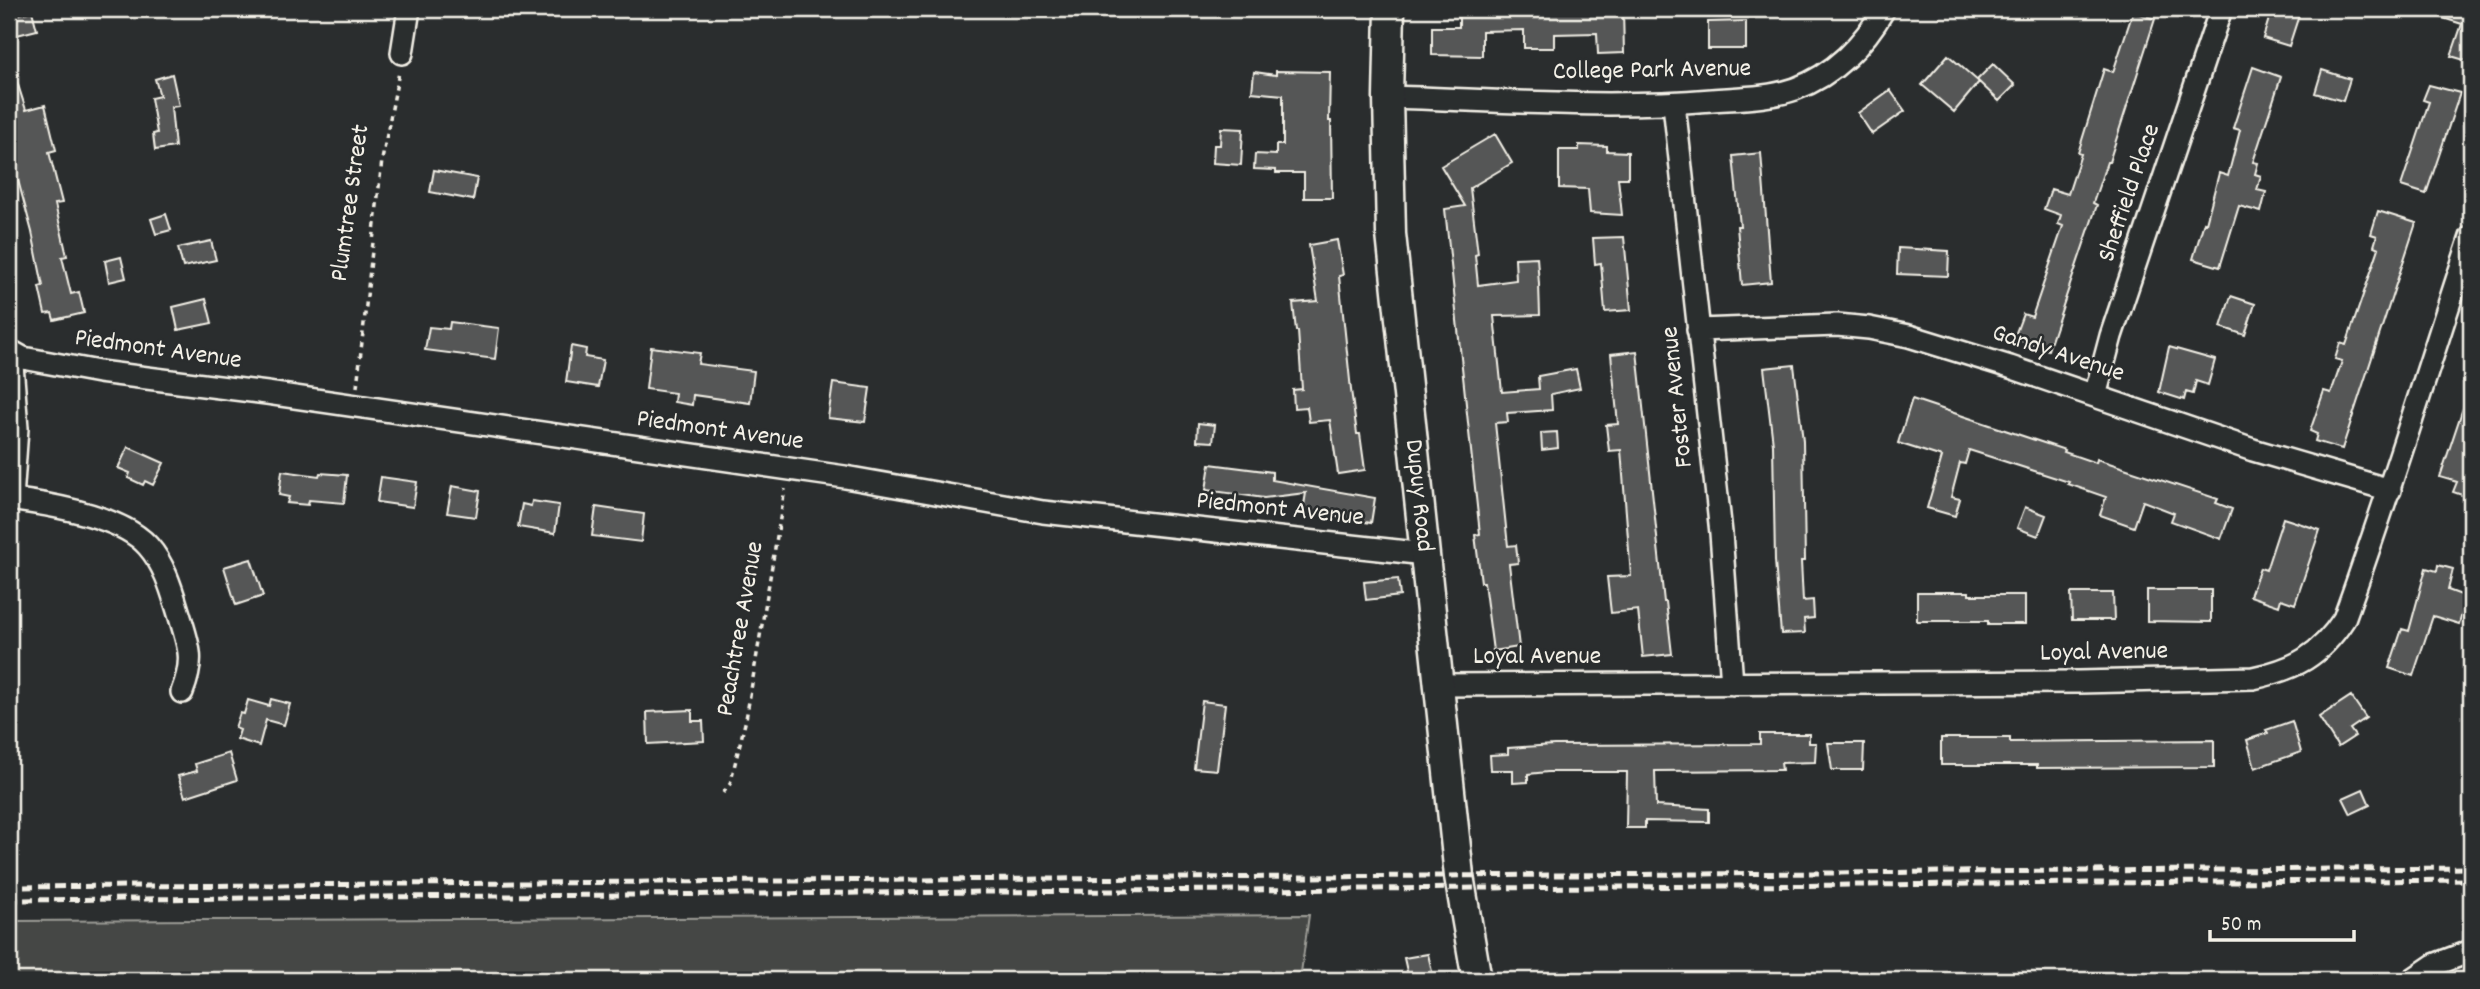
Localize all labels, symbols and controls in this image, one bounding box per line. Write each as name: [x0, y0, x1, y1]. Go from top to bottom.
street label: College Park Avenue: [1552, 51, 1752, 91]
street label: Sheffield Place: [2089, 119, 2171, 267]
street label: Plumtree Street: [322, 122, 380, 284]
street label: Gandy Avenue: [1987, 315, 2129, 393]
street label: Piedmont Avenue: [72, 320, 244, 380]
street label: Foster Avenue: [1652, 325, 1704, 469]
street label: Piedmont Avenue: [634, 401, 806, 461]
street label: Dupuy Road: [1394, 437, 1443, 554]
street label: Piedmont Avenue: [1194, 483, 1366, 537]
street label: Peachtree Avenue: [707, 539, 775, 719]
street label: Loyal Avenue: [2040, 633, 2168, 673]
street label: Loyal Avenue: [1473, 639, 1601, 676]
scale bar: [2210, 898, 2354, 942]
text: 50 m: [2221, 911, 2261, 941]

